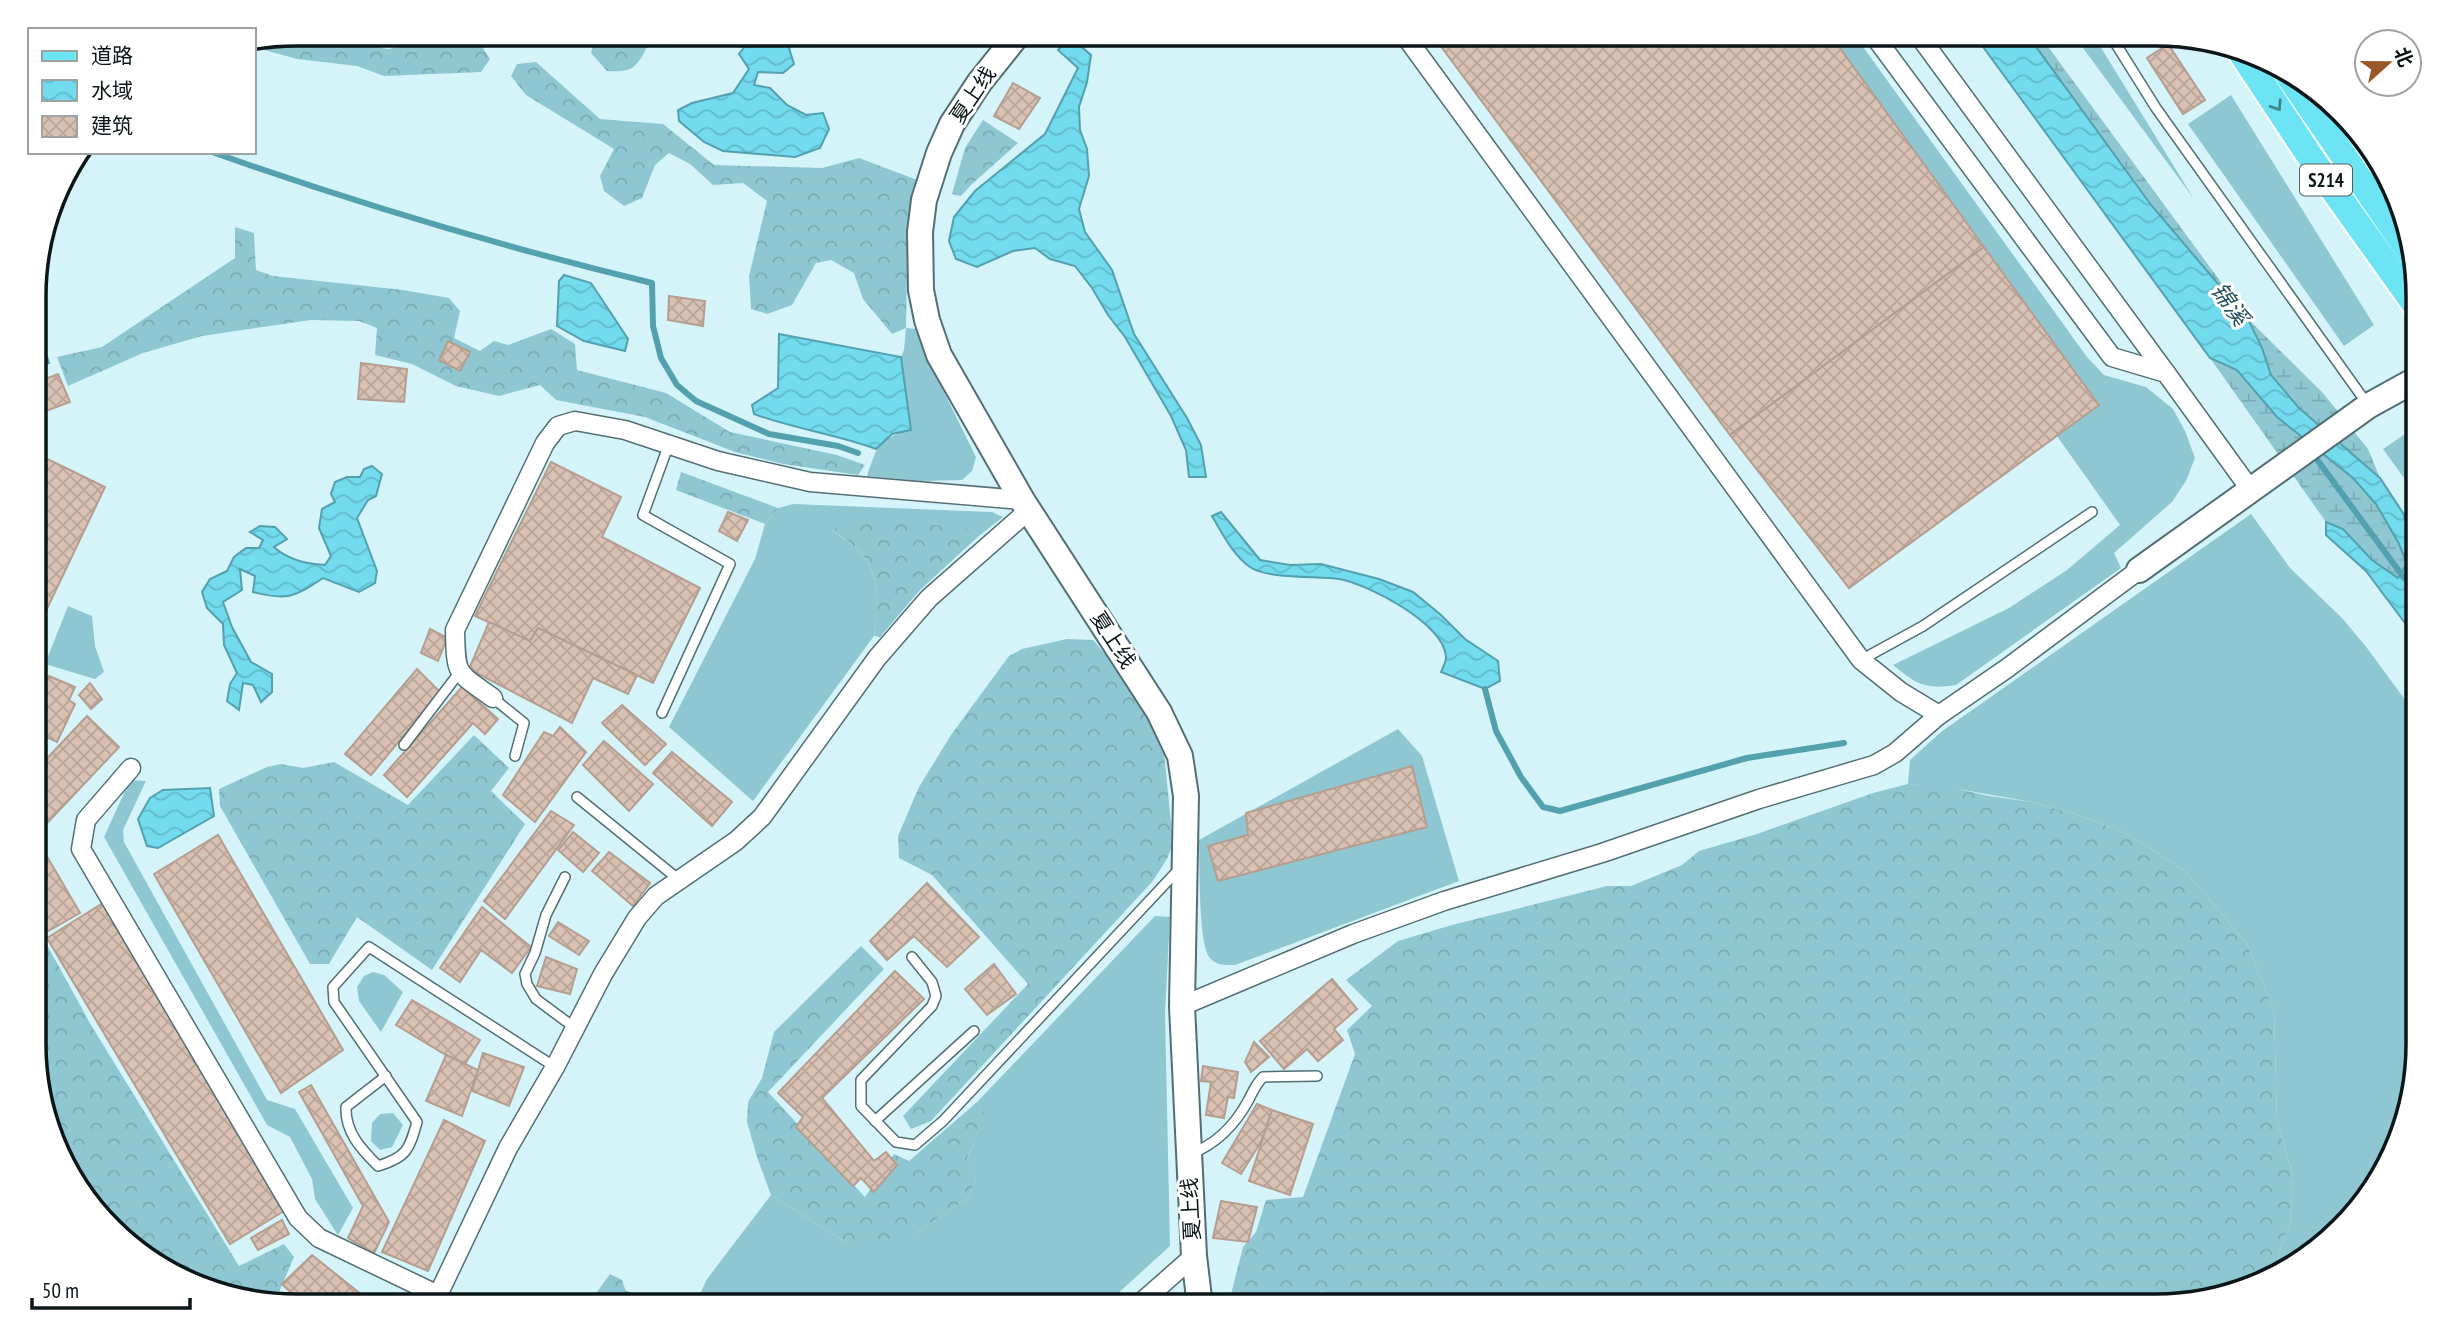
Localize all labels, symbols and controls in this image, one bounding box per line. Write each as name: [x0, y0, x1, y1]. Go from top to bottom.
legend: [28, 28, 256, 154]
north arrow: [2353, 28, 2423, 98]
text: 道路: [91, 42, 133, 69]
text: 北: [2389, 44, 2418, 70]
street label: 夏上线: [944, 61, 1001, 128]
text: 水域: [91, 77, 133, 104]
one-way arrow: [2268, 98, 2281, 111]
text: 建筑: [91, 112, 133, 139]
road number: S214: [2300, 164, 2352, 196]
water label: 锦溪: [2205, 277, 2257, 333]
street label: 夏上线: [1085, 606, 1142, 673]
street label: 夏上线: [1175, 1177, 1206, 1241]
scale bar: [32, 1266, 189, 1310]
text: 50 m: [42, 1277, 79, 1304]

